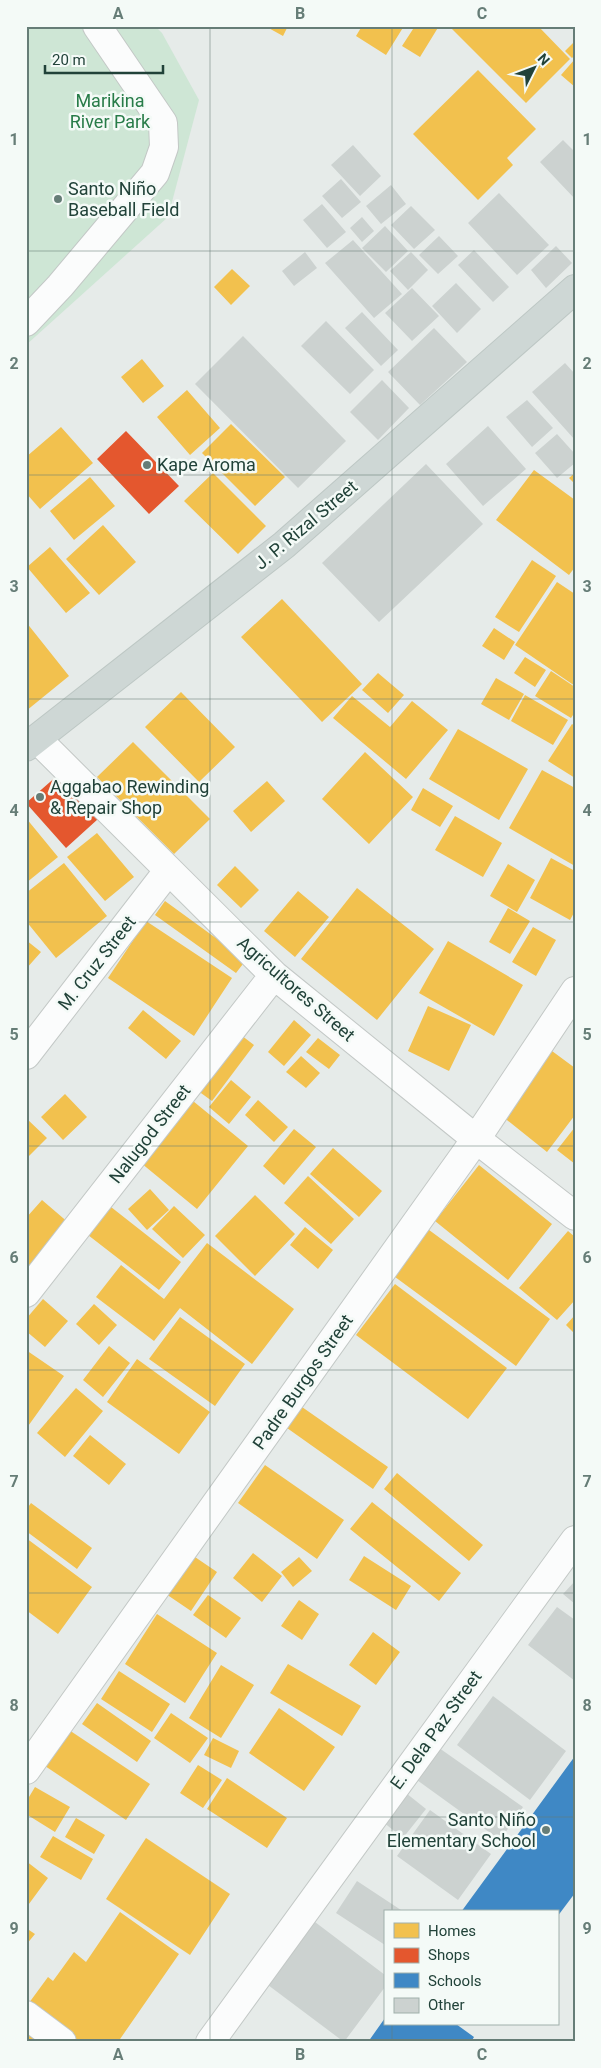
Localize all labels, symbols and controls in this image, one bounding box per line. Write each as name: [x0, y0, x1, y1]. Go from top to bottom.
text: A: [113, 4, 124, 23]
text: B: [295, 4, 305, 23]
text: C: [477, 4, 487, 23]
scale bar: [45, 42, 162, 74]
north arrow: [508, 42, 558, 92]
text: N: [534, 50, 553, 68]
text: 20 m: [52, 51, 86, 69]
park label: Marikina River Park: [70, 90, 151, 132]
text: 1: [9, 130, 19, 149]
text: 1: [582, 130, 592, 149]
place label: Santo Niño Baseball Field: [68, 178, 179, 220]
marker: Santo Niño Baseball Field: [52, 193, 64, 205]
text: 2: [9, 354, 19, 373]
text: 2: [582, 354, 592, 373]
place label: Kape Aroma: [157, 454, 256, 475]
marker: Kape Aroma: [141, 459, 153, 471]
street label: J. P. Rizal Street: [250, 476, 361, 574]
text: 3: [9, 577, 19, 596]
text: 3: [582, 577, 592, 596]
place label: Aggabao Rewinding & Repair Shop: [50, 776, 209, 818]
marker: Aggabao Rewinding & Repair Shop: [34, 791, 46, 803]
text: 4: [9, 801, 19, 820]
text: 4: [582, 801, 592, 820]
street label: M. Cruz Street: [53, 911, 140, 1014]
street label: Agricultores Street: [233, 932, 359, 1045]
text: 5: [9, 1025, 19, 1044]
text: 5: [582, 1025, 592, 1044]
street label: Nalugod Street: [105, 1080, 195, 1187]
text: 6: [9, 1248, 19, 1267]
text: 6: [582, 1248, 592, 1267]
street label: Padre Burgos Street: [248, 1310, 357, 1453]
text: 7: [9, 1472, 19, 1491]
text: 7: [582, 1472, 592, 1491]
street label: E. Dela Paz Street: [386, 1666, 486, 1793]
text: 8: [9, 1696, 19, 1715]
text: 8: [582, 1696, 592, 1715]
place label: Santo Niño Elementary School: [387, 1809, 536, 1851]
marker: Santo Niño Elementary School: [540, 1824, 552, 1836]
legend: [384, 1910, 558, 2026]
text: 9: [9, 1919, 19, 1938]
text: 9: [582, 1919, 592, 1938]
text: Homes: [428, 1922, 476, 1940]
text: Shops: [428, 1946, 470, 1964]
text: Schools: [428, 1972, 482, 1990]
text: Other: [428, 1996, 465, 2014]
text: A: [113, 2045, 124, 2064]
text: B: [295, 2045, 305, 2064]
text: C: [477, 2045, 487, 2064]

